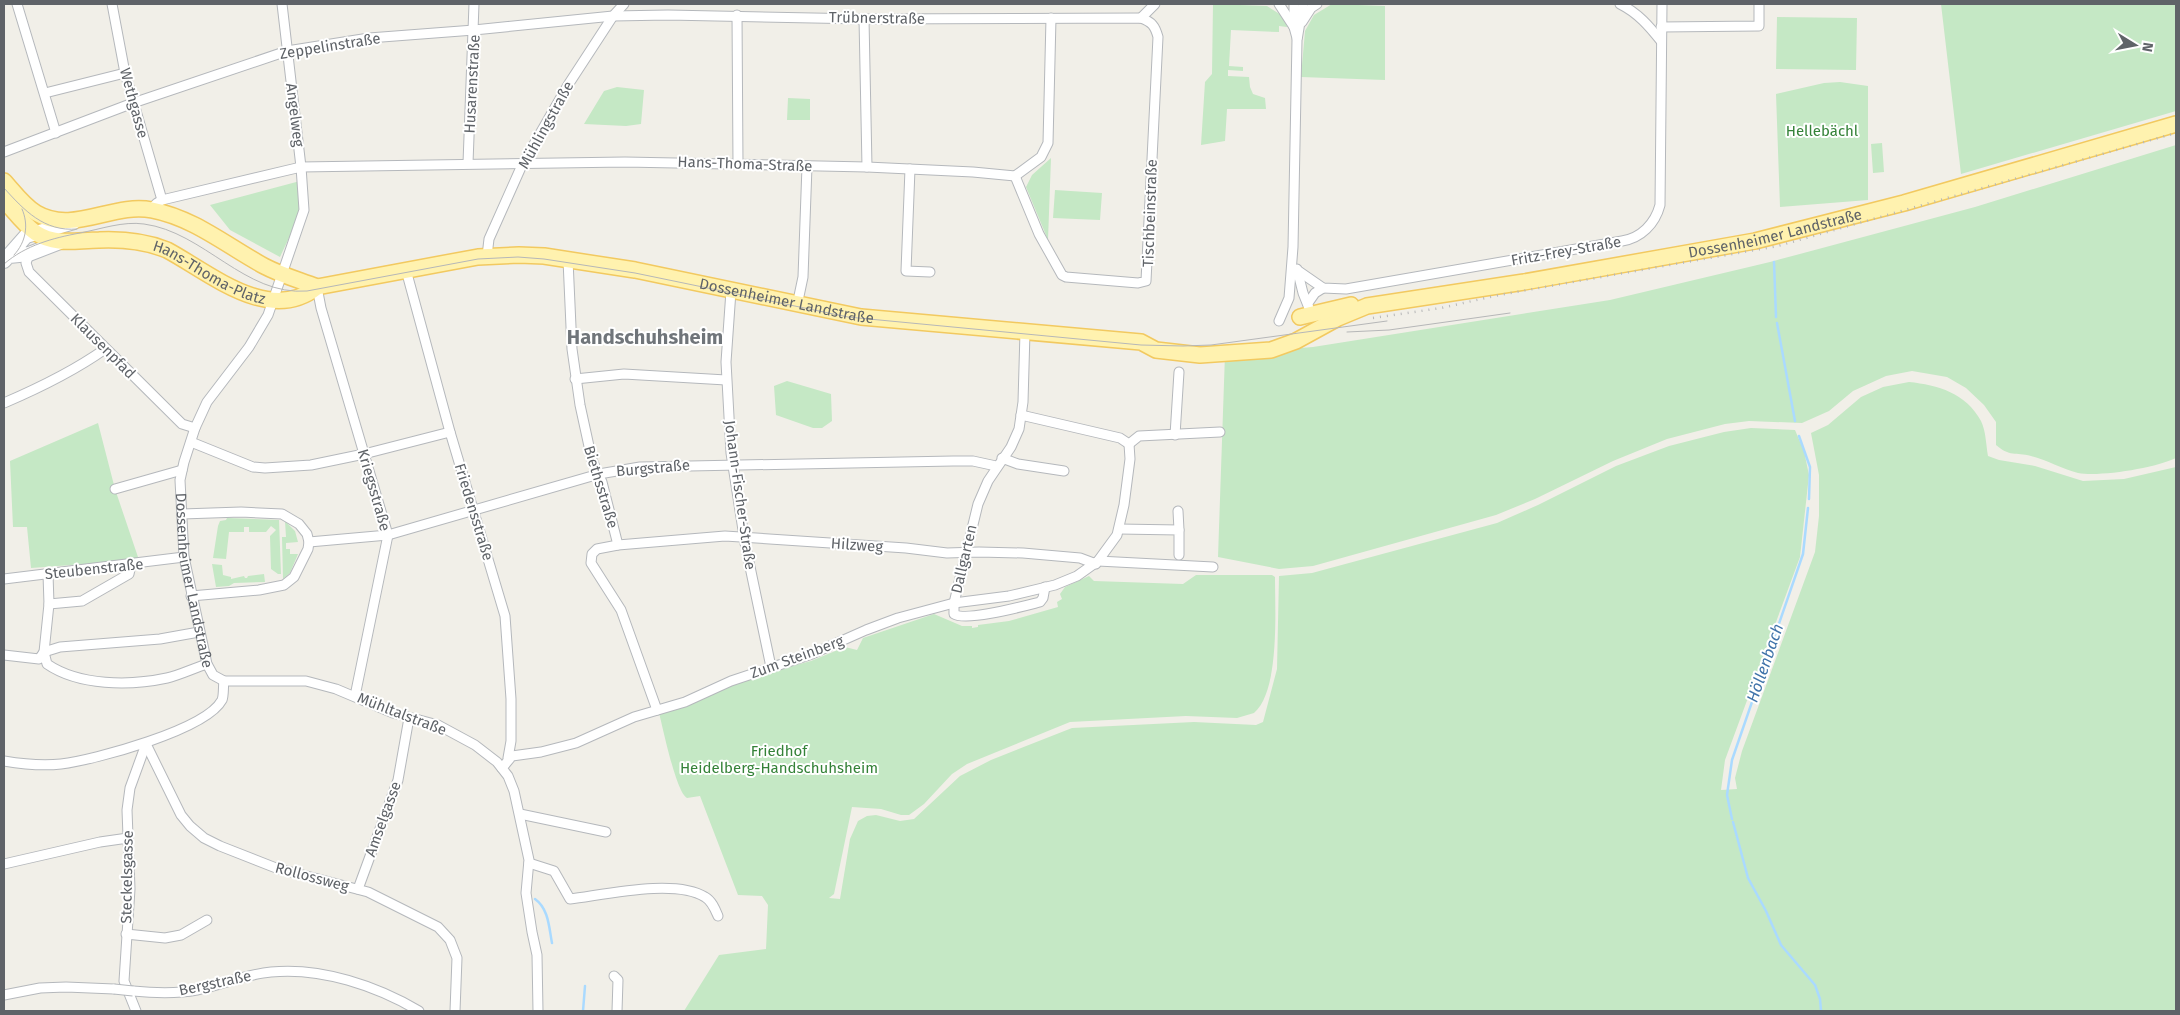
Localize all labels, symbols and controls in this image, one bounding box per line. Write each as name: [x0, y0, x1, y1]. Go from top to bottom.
street label: Trübnerstraße: [829, 8, 925, 28]
north arrow: [2110, 20, 2160, 70]
street label: Zeppelinstraße: [278, 29, 382, 63]
street label: Husarenstraße: [460, 34, 484, 134]
text: N: [2138, 41, 2156, 53]
street label: Wethgasse: [116, 66, 152, 140]
street label: Mühlingstraße: [515, 78, 577, 172]
street label: Angelweg: [282, 82, 308, 148]
park label: Hellebächl: [1786, 122, 1859, 140]
street label: Hans-Thoma-Straße: [677, 153, 813, 175]
street label: Tischbeinstraße: [1139, 159, 1161, 267]
street label: Dossenheimer Landstraße: [1687, 205, 1864, 262]
street label: Fritz-Frey-Straße: [1510, 232, 1622, 270]
street label: Hans-Thoma-Platz: [151, 237, 268, 308]
street label: Dossenheimer Landstraße: [698, 275, 875, 327]
street label: Klausenpfad: [67, 310, 139, 382]
district label: Handschuhsheim: [567, 325, 723, 349]
street label: Johann-Fischer-Straße: [721, 419, 759, 571]
street label: Biethsstraße: [580, 443, 622, 531]
street label: Kriegsstraße: [354, 447, 394, 533]
street label: Burgstraße: [615, 456, 691, 480]
street label: Friedensstraße: [451, 461, 497, 563]
street label: Dossenheimer Landstraße: [172, 492, 217, 670]
street label: Dallgarten: [947, 523, 981, 595]
street label: Hilzweg: [830, 534, 884, 556]
street label: Steubenstraße: [44, 555, 144, 583]
water label: Höllenbach: [1743, 621, 1787, 705]
street label: Zum Steinberg: [748, 632, 846, 682]
street label: Mühltalstraße: [355, 689, 449, 739]
park label: Friedhof Heidelberg-Handschuhsheim: [680, 742, 878, 777]
street label: Amselgasse: [361, 779, 405, 859]
street label: Steckelsgasse: [117, 830, 137, 924]
street label: Rollossweg: [273, 859, 351, 896]
street label: Bergstraße: [177, 967, 253, 999]

